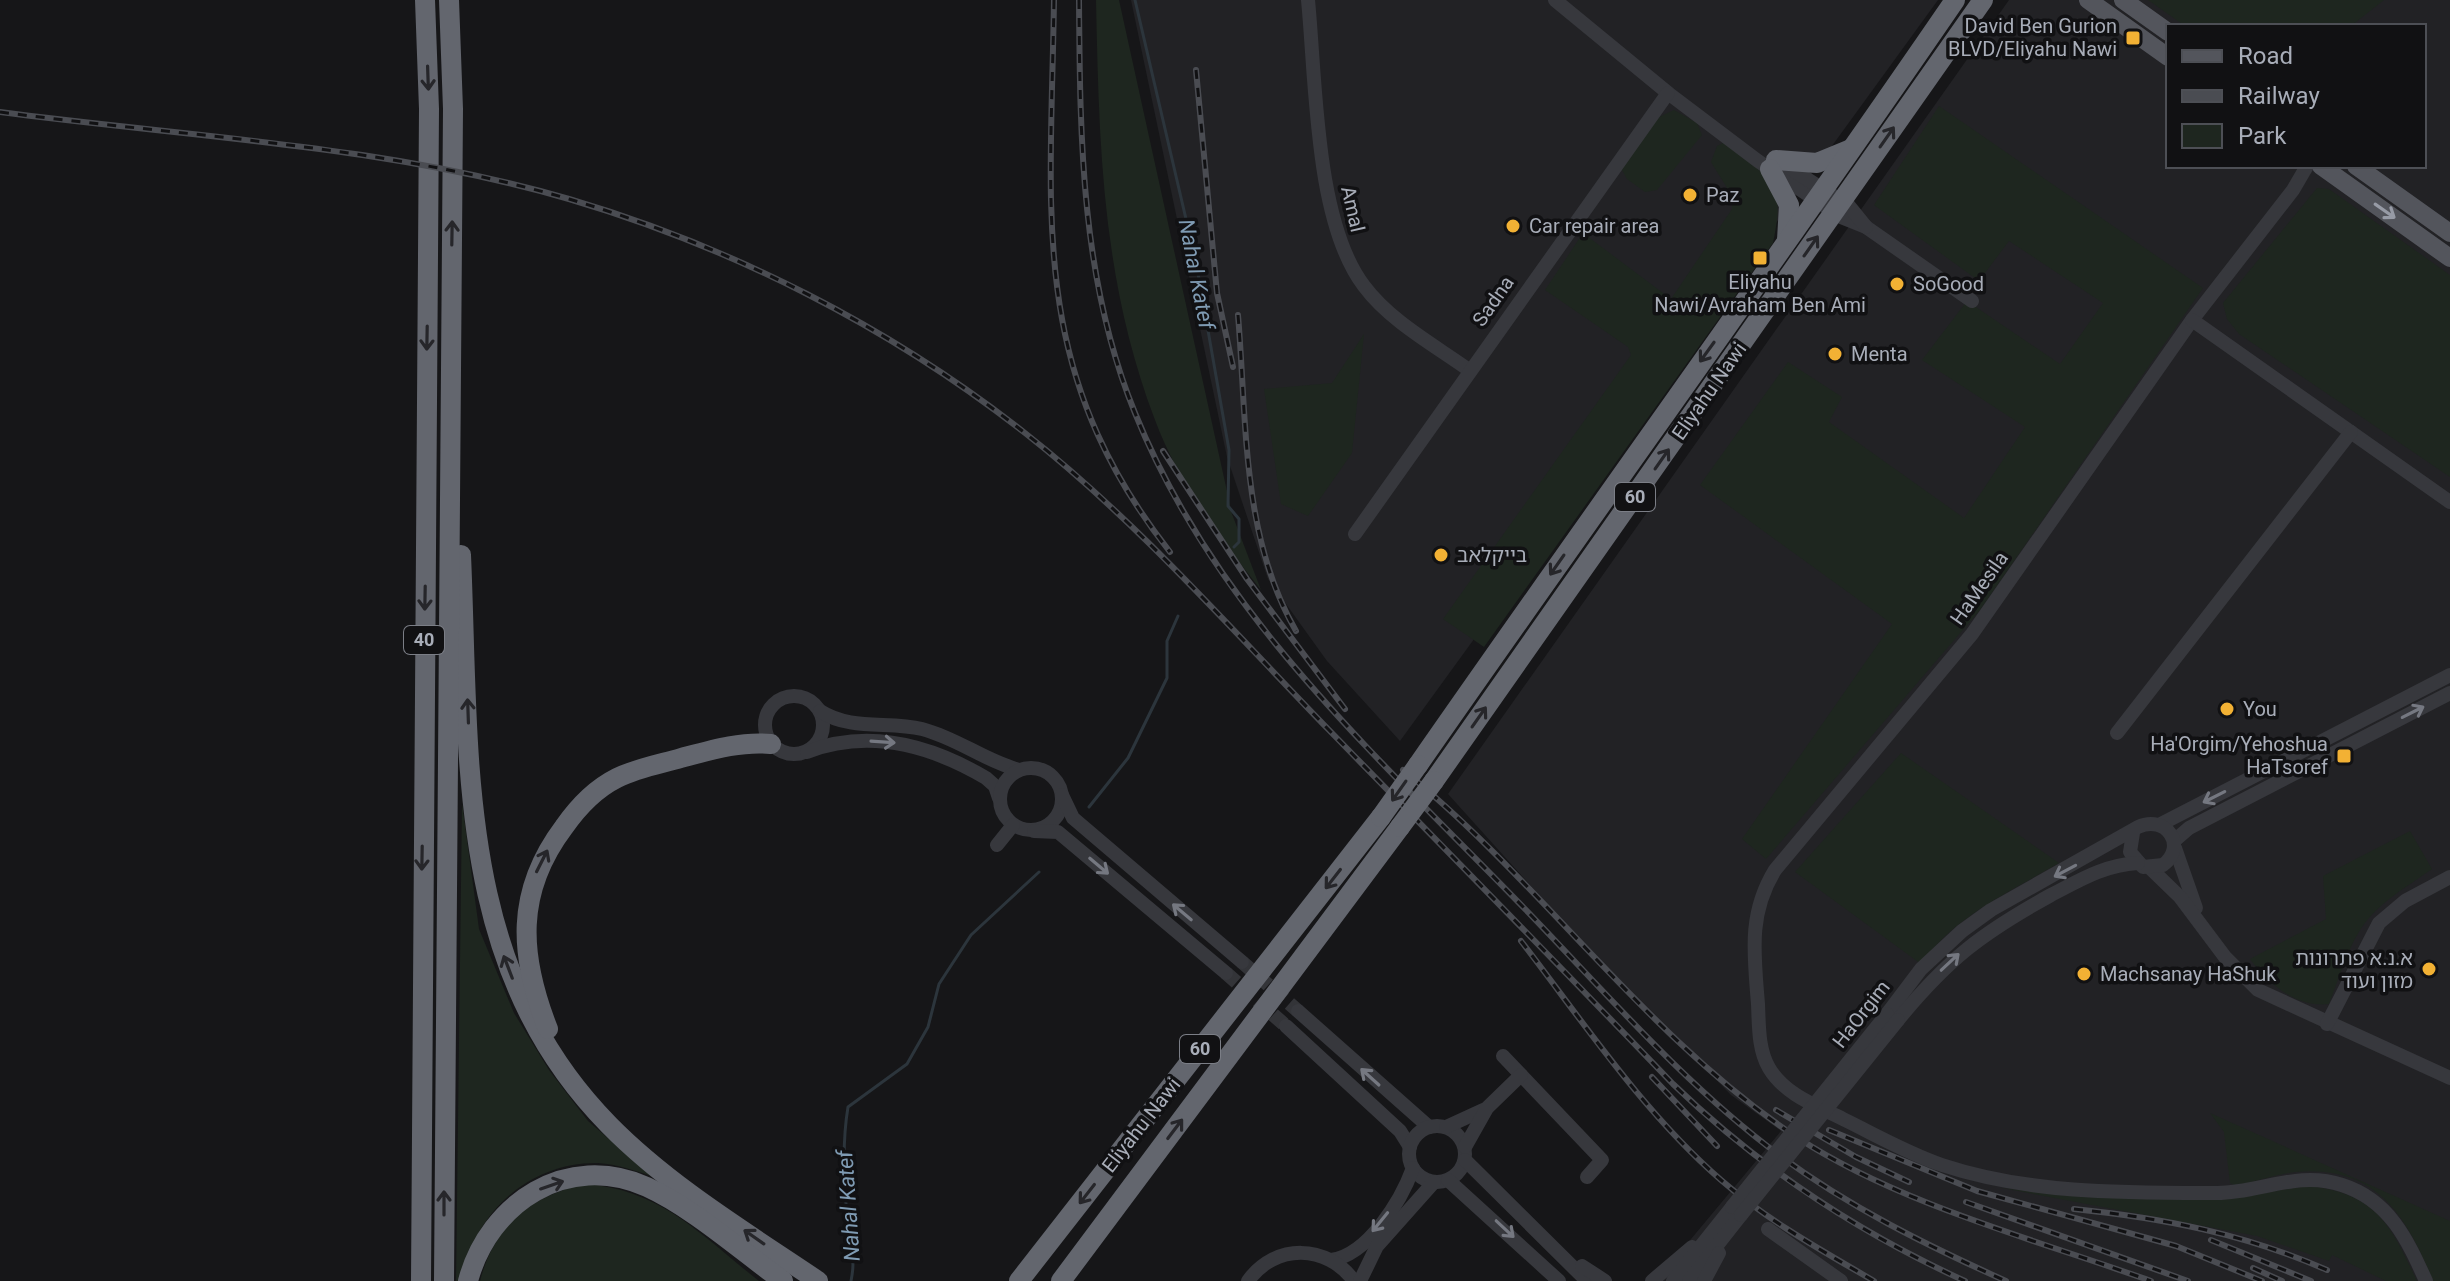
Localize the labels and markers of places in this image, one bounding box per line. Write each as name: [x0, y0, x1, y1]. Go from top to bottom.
place label: David Ben Gurion BLVD/Eliyahu Nawi: [1948, 14, 2117, 61]
marker: David Ben Gurion BLVD/Eliyahu Nawi: [2124, 29, 2142, 47]
place label: Paz: [1706, 183, 1739, 207]
marker: Paz: [1681, 186, 1699, 204]
place label: Car repair area: [1529, 214, 1660, 238]
marker: Car repair area: [1504, 217, 1522, 235]
marker: Eliyahu Nawi/Avraham Ben Ami: [1751, 249, 1769, 267]
place label: Eliyahu Nawi/Avraham Ben Ami: [1654, 270, 1866, 317]
place label: SoGood: [1913, 272, 1984, 296]
marker: SoGood: [1888, 275, 1906, 293]
place label: Menta: [1851, 342, 1908, 366]
marker: Menta: [1826, 345, 1844, 363]
place label: בייקלאב: [1457, 543, 1527, 567]
marker: בייקלאב: [1432, 546, 1450, 564]
place label: You: [2243, 697, 2277, 721]
marker: You: [2218, 700, 2236, 718]
place label: Ha'Orgim/Yehoshua HaTsoref: [2150, 732, 2328, 779]
marker: Ha'Orgim/Yehoshua HaTsoref: [2335, 747, 2353, 765]
place label: א.נ.א פתרונות מזון ועוד: [2295, 946, 2413, 993]
marker: א.נ.א פתרונות מזון ועוד: [2420, 960, 2438, 978]
place label: Machsanay HaShuk: [2100, 962, 2277, 986]
marker: Machsanay HaShuk: [2075, 965, 2093, 983]

